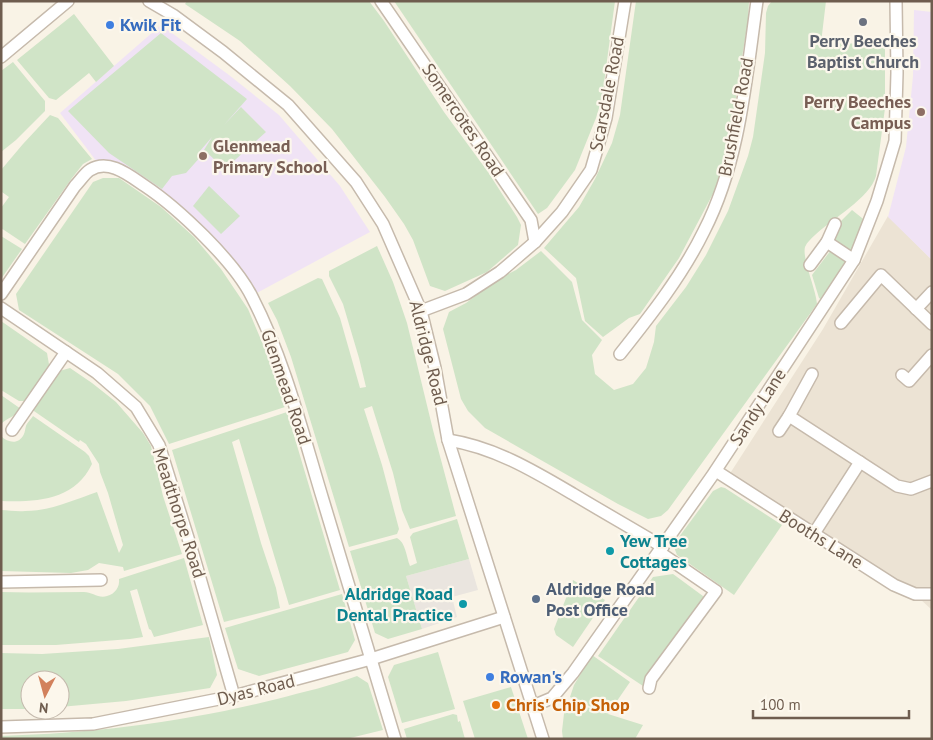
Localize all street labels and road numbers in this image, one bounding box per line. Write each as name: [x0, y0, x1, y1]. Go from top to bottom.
street label: Scarsdale Road: [584, 35, 629, 153]
street label: Brushfield Road: [713, 56, 758, 178]
street label: Somercotes Road: [417, 59, 510, 181]
street label: Aldridge Road: [404, 298, 453, 408]
street label: Glenmead Road: [256, 326, 317, 448]
street label: Sandy Lane: [724, 364, 791, 450]
street label: Meadthorpe Road: [148, 445, 211, 581]
street label: Booths Lane: [775, 504, 868, 574]
street label: Dyas Road: [215, 669, 297, 710]

